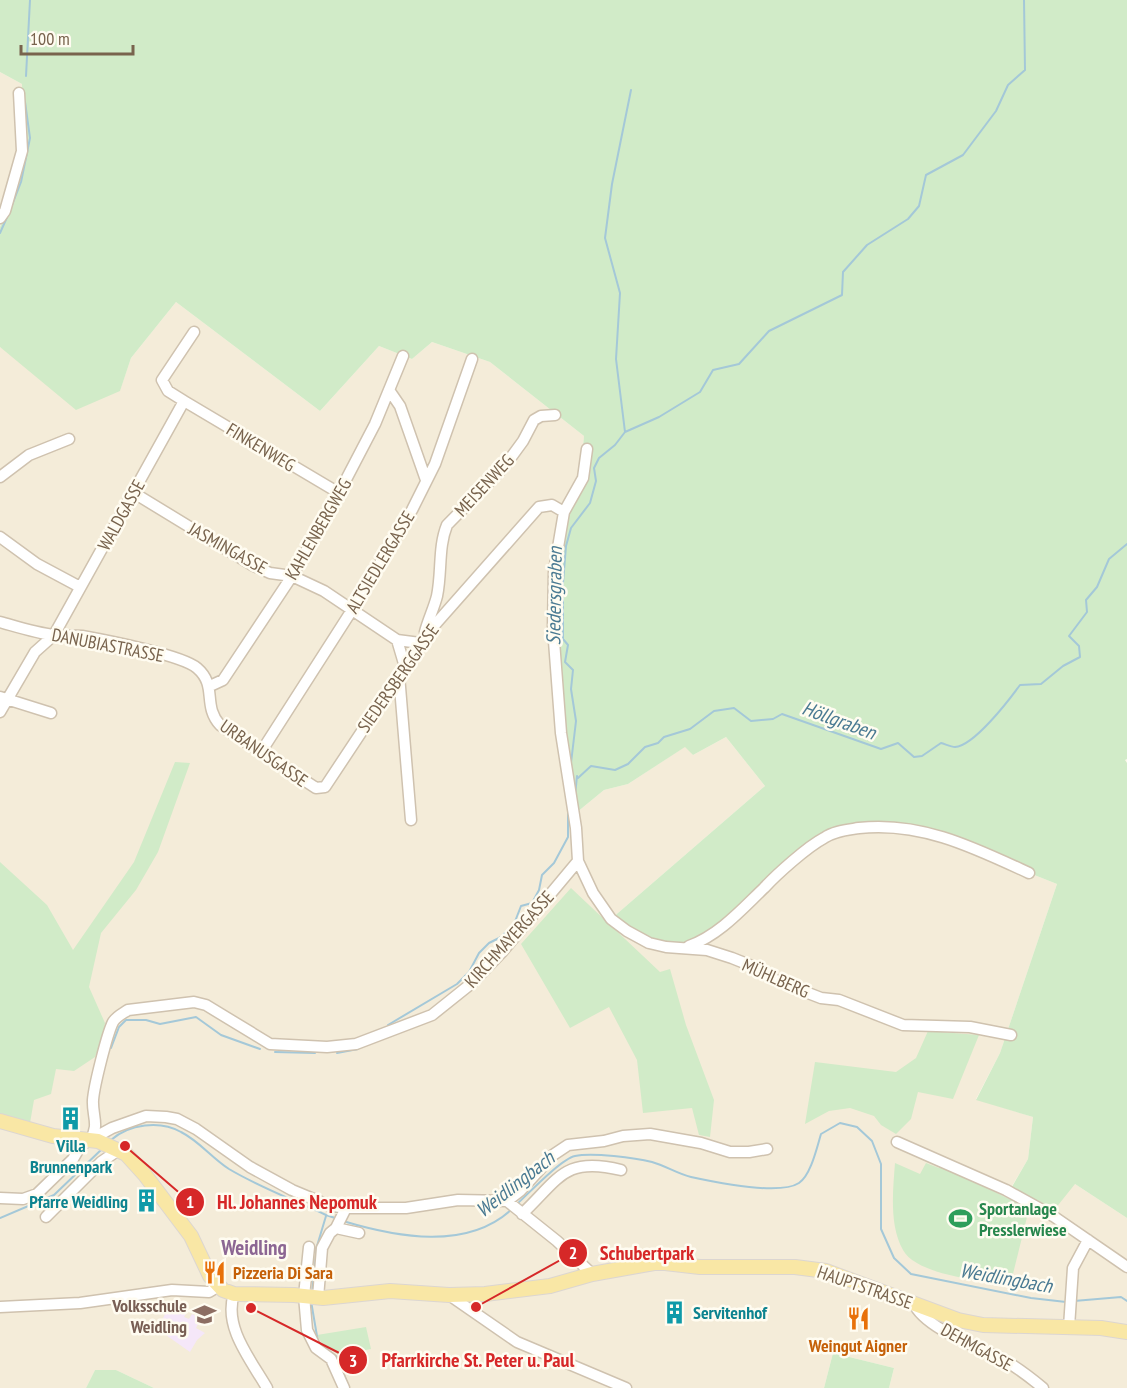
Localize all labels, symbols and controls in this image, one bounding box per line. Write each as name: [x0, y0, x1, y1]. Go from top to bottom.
scale bar: [21, 18, 134, 56]
text: 100 m: [30, 27, 70, 50]
street label: FINKENWEG: [222, 418, 300, 477]
street label: MEISENWEG: [449, 449, 519, 521]
street label: KAHLENBERGWEG: [280, 474, 356, 584]
street label: WALDGASSE: [92, 475, 150, 555]
street label: ALTSIEDLERGASSE: [340, 507, 420, 617]
street label: JASMINGASSE: [184, 517, 271, 579]
water label: Siedersgraben: [540, 545, 568, 645]
street label: SIEDERSBERGGASSE: [352, 619, 444, 737]
street label: DANUBIASTRASSE: [50, 623, 166, 667]
water label: Höllgraben: [799, 695, 881, 746]
street label: URBANUSGASSE: [216, 714, 312, 792]
street label: KIRCHMAYERGASSE: [459, 886, 559, 992]
street label: MÜHLBERG: [739, 953, 813, 1003]
building icon: Villa Brunnenpark: [58, 1106, 84, 1132]
place label: Villa Brunnenpark: [30, 1134, 113, 1178]
water label: Weidlingbach: [470, 1144, 561, 1223]
callout: Hl. Johannes Nepomuk: [175, 1183, 390, 1221]
building icon: Pfarre Weidling: [133, 1188, 159, 1214]
text: Hl. Johannes Nepomuk: [217, 1189, 378, 1215]
place label: Pfarre Weidling: [29, 1190, 128, 1213]
text: 1: [186, 1190, 194, 1213]
place label: Sportanlage Presslerwiese: [979, 1197, 1067, 1241]
sports icon: Sportanlage Presslerwiese: [948, 1205, 974, 1231]
district label: Weidling: [220, 1234, 287, 1261]
callout: Schubertpark: [558, 1234, 706, 1272]
text: Schubertpark: [600, 1240, 695, 1266]
text: 2: [569, 1241, 577, 1264]
water label: Weidlingbach: [958, 1257, 1055, 1299]
restaurant icon: Pizzeria Di Sara: [202, 1259, 228, 1285]
street label: HAUPTSTRASSE: [814, 1260, 916, 1314]
place label: Pizzeria Di Sara: [233, 1261, 333, 1284]
place label: Volksschule Weidling: [111, 1294, 187, 1338]
building icon: Servitenhof: [662, 1299, 688, 1325]
place label: Servitenhof: [693, 1301, 768, 1324]
school or university icon: Volksschule Weidling: [192, 1302, 218, 1328]
restaurant icon: Weingut Aigner: [845, 1306, 871, 1332]
street label: DEHMGASSE: [937, 1318, 1017, 1376]
place label: Weingut Aigner: [808, 1334, 908, 1357]
callout: Pfarrkirche St. Peter u. Paul: [338, 1341, 587, 1379]
text: Pfarrkirche St. Peter u. Paul: [382, 1347, 575, 1373]
text: 3: [349, 1349, 357, 1372]

